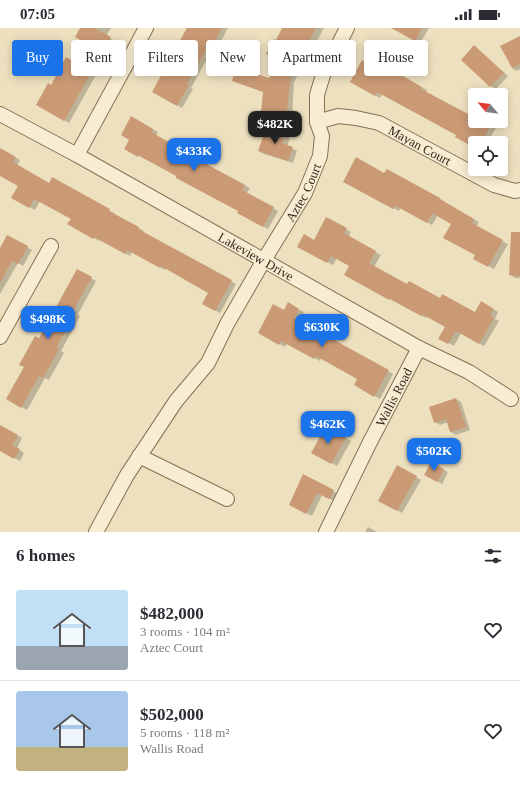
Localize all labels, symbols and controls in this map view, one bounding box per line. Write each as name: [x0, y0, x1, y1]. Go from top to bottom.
text: 07:05: [20, 6, 55, 22]
chip: Buy: [12, 40, 63, 76]
chip: Rent: [71, 40, 126, 76]
chip: Filters: [134, 40, 198, 76]
chip: New: [206, 40, 260, 76]
chip: Apartment: [268, 40, 356, 76]
chip: House: [364, 40, 428, 76]
north arrow: [468, 88, 508, 128]
map controls: [468, 88, 508, 176]
pin: $482K: [247, 111, 303, 145]
text: $482K: [257, 116, 293, 131]
street label: Mayan Court: [386, 123, 454, 169]
button: locate: [468, 136, 508, 176]
pin: $433K: [166, 138, 222, 172]
text: $433K: [176, 143, 212, 158]
street label: Aztec Court: [282, 161, 324, 224]
street label: Lakeview Drive: [216, 229, 296, 284]
pin: $498K: [20, 306, 76, 340]
text: $498K: [30, 311, 66, 326]
pin: $630K: [294, 314, 350, 348]
text: $630K: [304, 319, 340, 334]
street label: Wallis Road: [373, 365, 416, 429]
pin: $462K: [300, 411, 356, 445]
text: $462K: [310, 416, 346, 431]
pin: $502K: [406, 438, 462, 472]
text: $502K: [416, 443, 452, 458]
icon: filters: [482, 545, 504, 567]
text: 6 homes: [16, 546, 75, 565]
text: $482,000: [140, 604, 204, 623]
icon: home: [48, 606, 96, 654]
icon: heart: [482, 619, 504, 641]
text: 3 rooms · 104 m²: [140, 624, 230, 639]
text: Aztec Court: [140, 640, 203, 655]
text: $502,000: [140, 705, 204, 724]
icon: home: [48, 707, 96, 755]
icon: heart: [482, 720, 504, 742]
text: 5 rooms · 118 m²: [140, 725, 229, 740]
text: Wallis Road: [140, 741, 204, 756]

